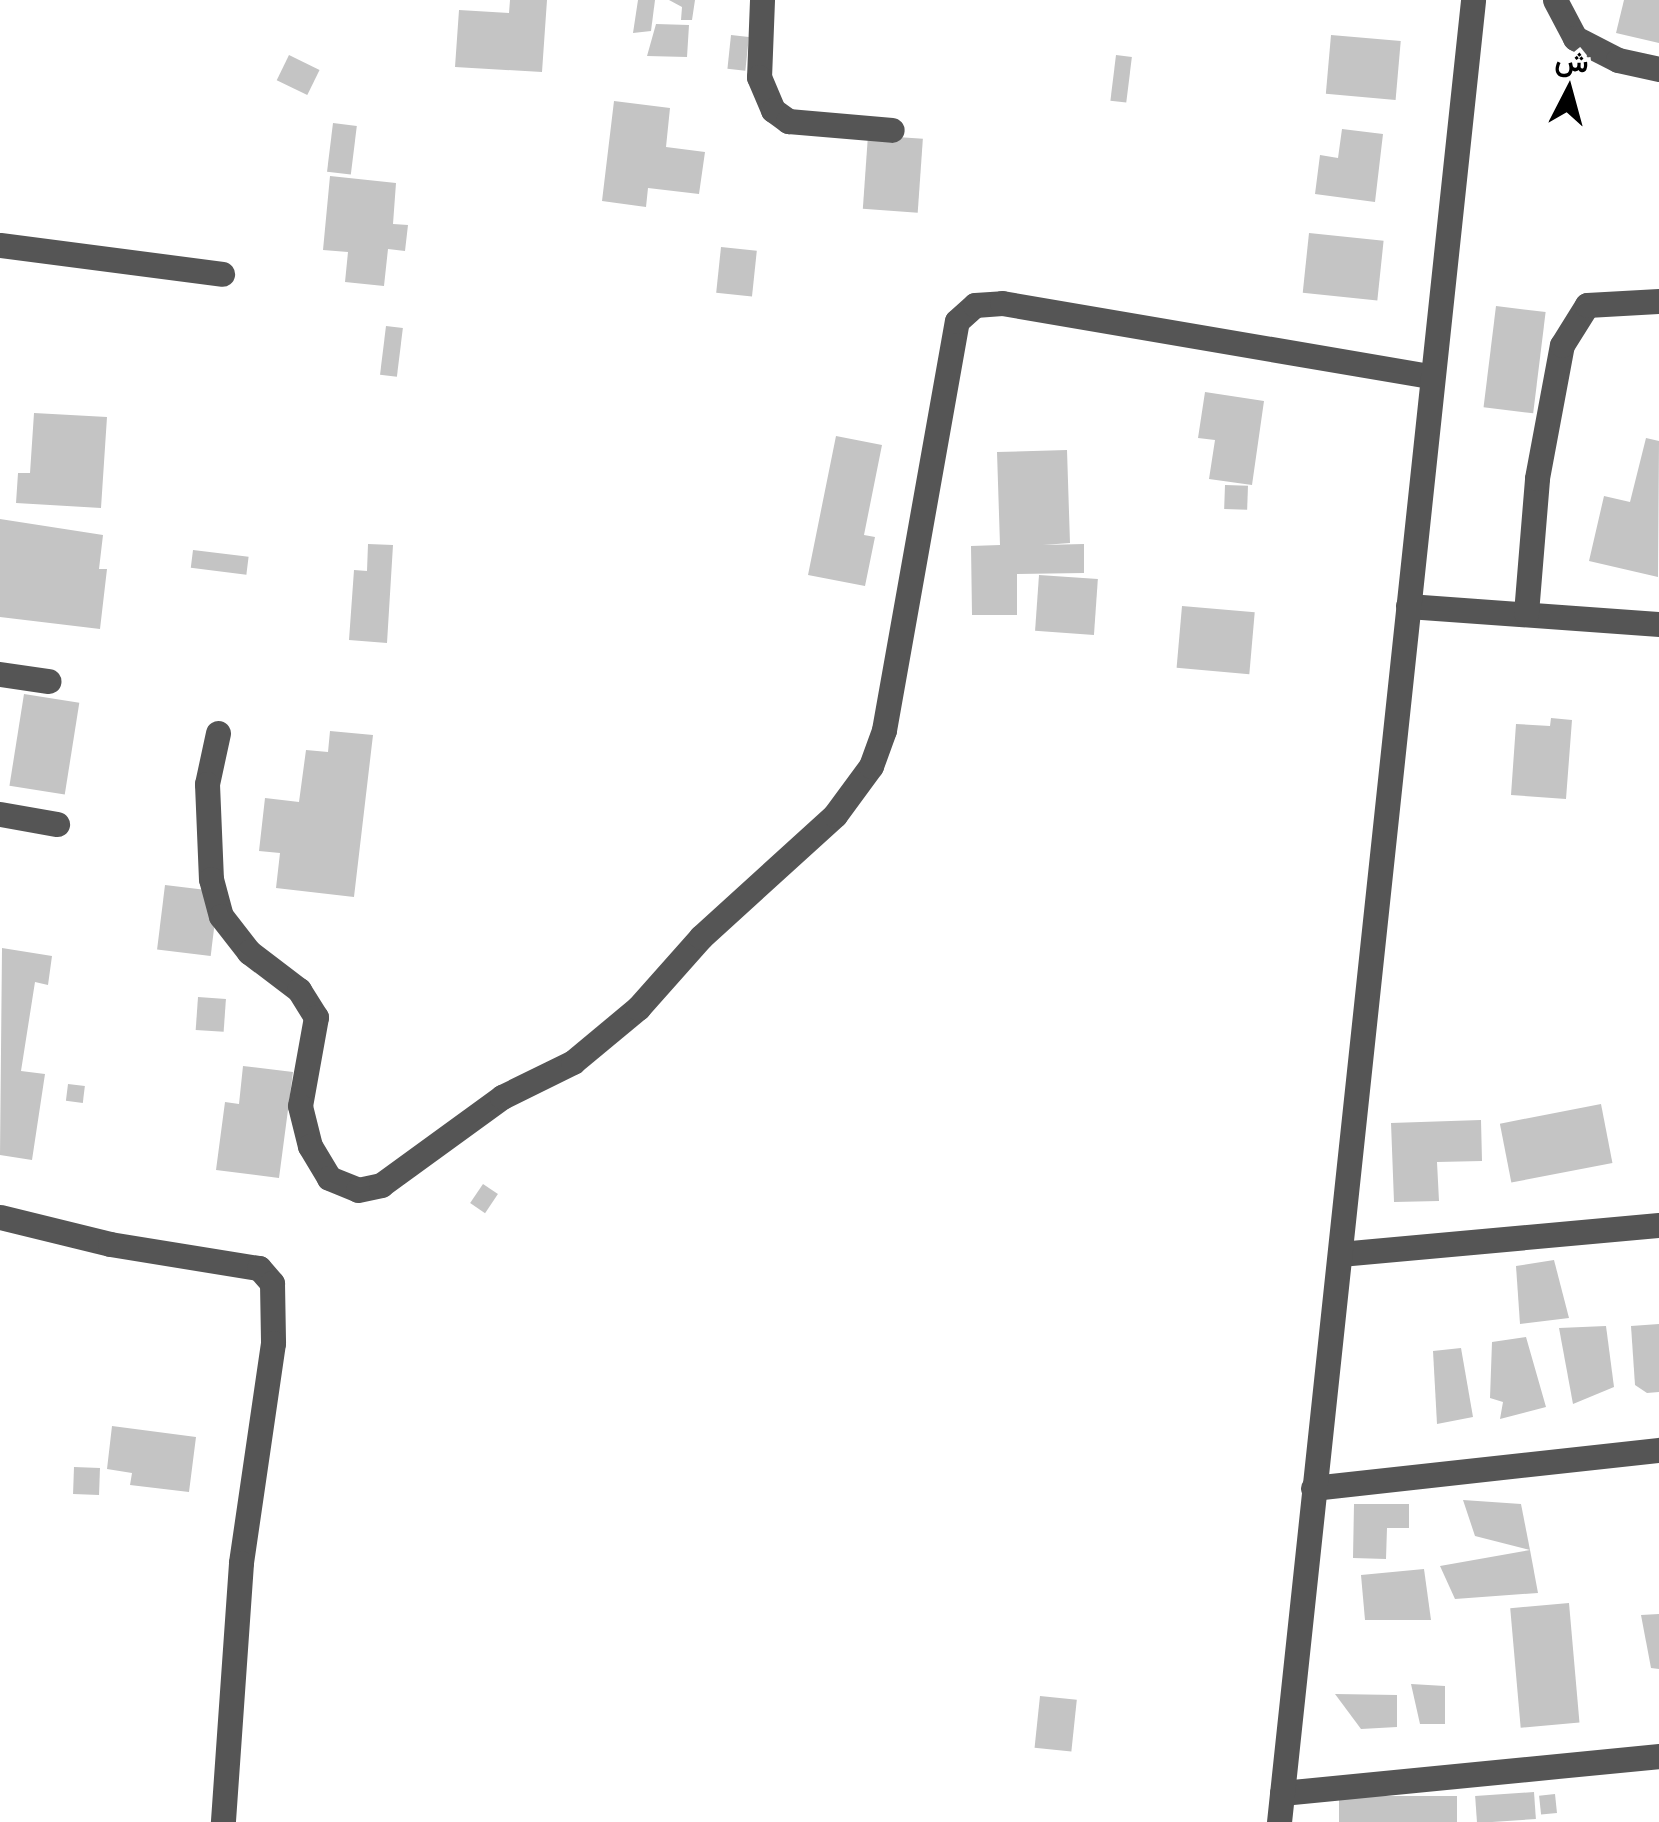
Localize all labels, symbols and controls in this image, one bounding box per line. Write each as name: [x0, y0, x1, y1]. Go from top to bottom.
north arrow: [1519, 40, 1619, 140]
text: ش: [1554, 41, 1591, 79]

